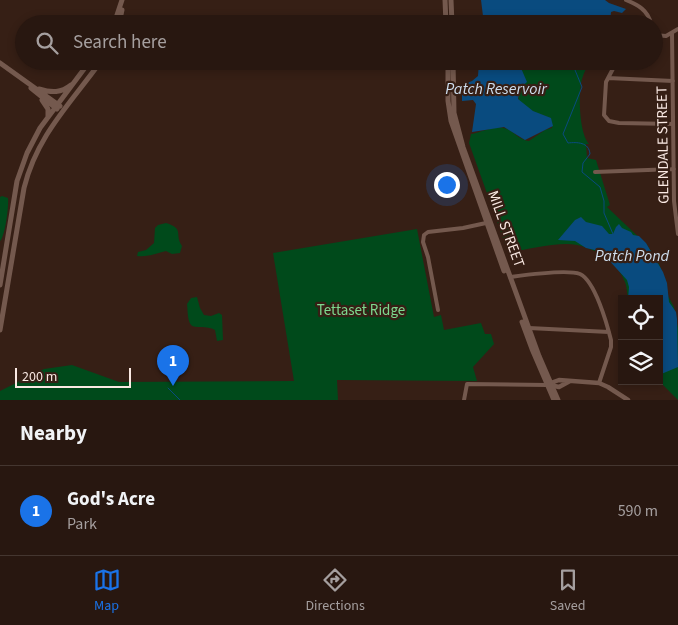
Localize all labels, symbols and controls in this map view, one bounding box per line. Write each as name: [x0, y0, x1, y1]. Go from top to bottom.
search box: [15, 15, 663, 70]
icon: search: [33, 29, 61, 57]
text: Search here: [73, 29, 167, 56]
water label: Patch Reservoir: [445, 78, 548, 100]
street label: GLENDALE STREET: [651, 86, 675, 204]
your location: [434, 172, 460, 198]
street label: MILL STREET: [482, 188, 530, 270]
water label: Patch Pond: [595, 245, 670, 267]
map controls: [618, 295, 663, 385]
button: locate: [618, 295, 663, 340]
park label: Tettaset Ridge: [317, 300, 405, 321]
button: layers: [618, 340, 663, 385]
pin: 1: [157, 345, 189, 386]
scale bar: [15, 365, 131, 388]
text: 200 m: [22, 367, 57, 387]
text: Nearby: [20, 418, 87, 448]
text: God's Acre: [67, 486, 155, 513]
text: 1: [32, 500, 40, 522]
text: 590 m: [618, 500, 658, 522]
text: Park: [67, 513, 97, 535]
tab: Map: [93, 566, 121, 616]
tab: Directions: [306, 566, 365, 616]
tab: Saved: [550, 566, 585, 616]

